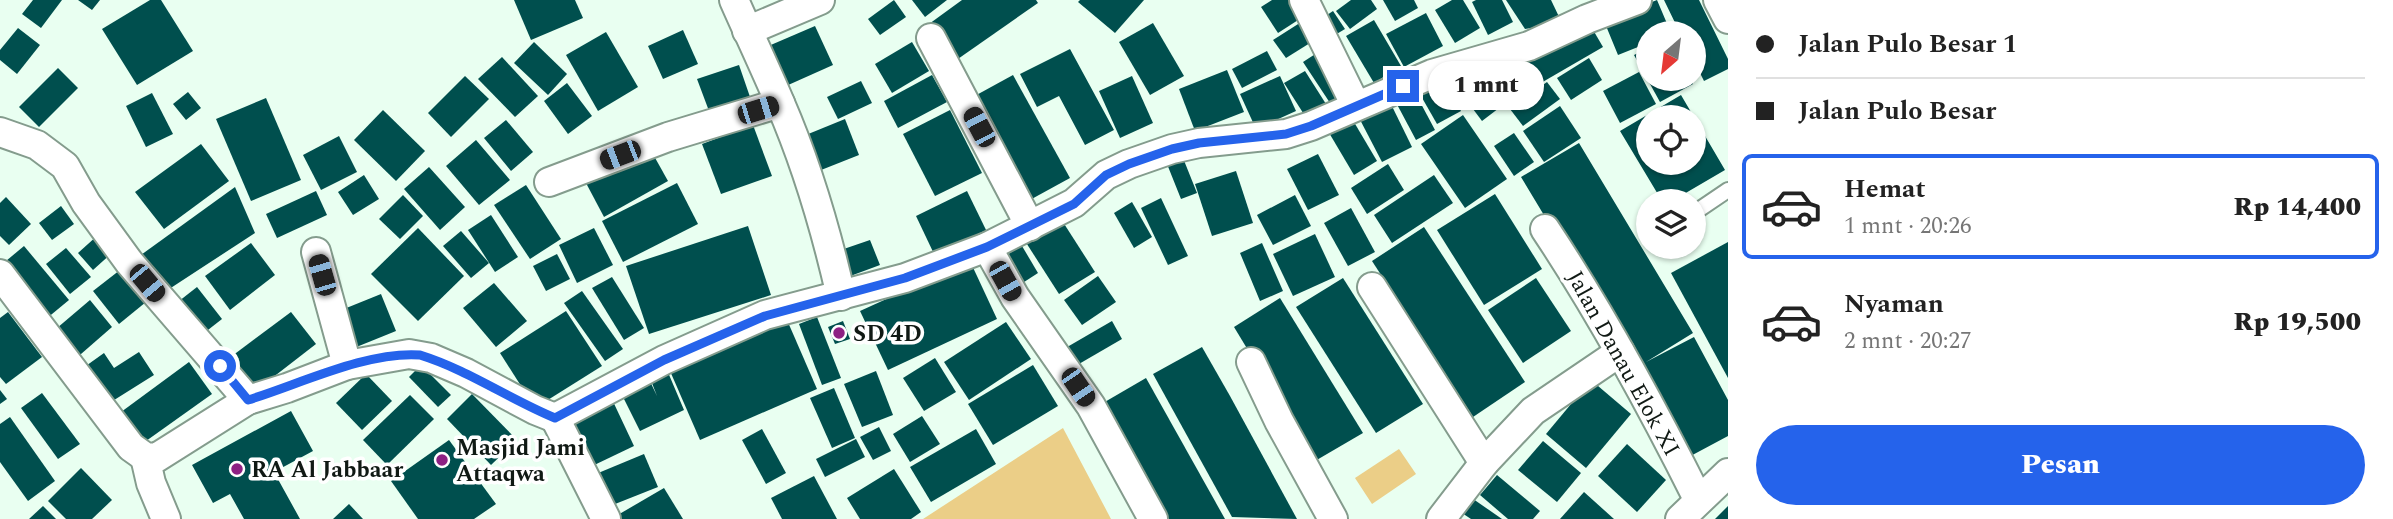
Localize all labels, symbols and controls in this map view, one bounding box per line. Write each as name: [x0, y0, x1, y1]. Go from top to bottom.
north arrow: [1636, 21, 1706, 91]
map controls: [1636, 21, 1706, 259]
text: Jalan Pulo Besar 1: [1798, 24, 2017, 64]
callout: 1 mnt: [1428, 62, 1543, 110]
text: 1 mnt: [1454, 68, 1519, 103]
route end: [1387, 70, 1419, 102]
text: Jalan Pulo Besar: [1798, 91, 1996, 131]
car: [735, 94, 782, 126]
car: [960, 104, 999, 150]
button: locate: [1636, 105, 1706, 175]
car: [597, 138, 644, 172]
text: Hemat: [1844, 169, 1925, 209]
icon: car: [1760, 175, 1823, 238]
text: Rp 14,400: [2233, 187, 2361, 227]
button: layers: [1636, 189, 1706, 259]
text: 1 mnt · 20:26: [1844, 209, 1972, 244]
car: [307, 252, 338, 298]
car: [986, 258, 1025, 304]
car: [126, 260, 169, 306]
street label: Jalan Danau Elok XI: [1557, 264, 1688, 463]
text: Nyaman: [1844, 284, 1944, 324]
icon: car: [1760, 290, 1823, 353]
text: Rp 19,500: [2233, 302, 2361, 342]
place label: SD 4D: [853, 317, 922, 352]
text: 2 mnt · 20:27: [1844, 324, 1972, 359]
marker: SD 4D: [831, 325, 847, 341]
route start: [204, 350, 236, 382]
car: [1058, 364, 1099, 410]
button: Pesan: [1756, 425, 2365, 505]
place label: Masjid Jami Attaqwa: [456, 431, 585, 492]
marker: Masjid Jami Attaqwa: [434, 452, 450, 468]
place label: RA Al Jabbaar: [251, 453, 403, 488]
marker: RA Al Jabbaar: [229, 461, 245, 477]

